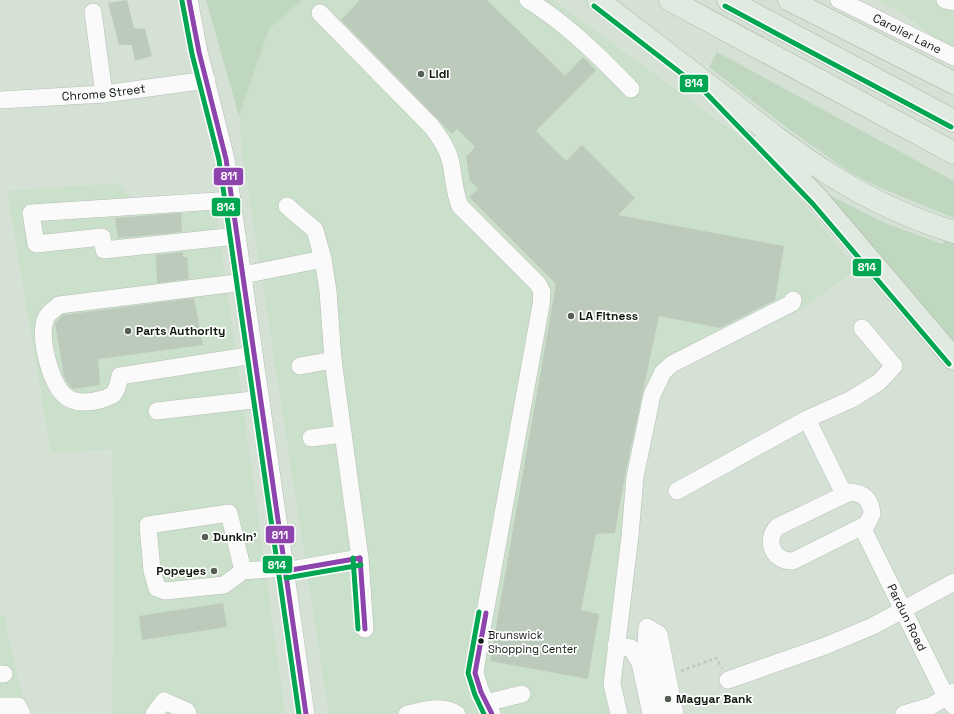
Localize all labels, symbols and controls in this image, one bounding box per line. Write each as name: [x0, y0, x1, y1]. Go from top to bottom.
street label: Carolier Lane: [870, 10, 944, 58]
place label: Lidl: [429, 66, 450, 82]
marker: Lidl: [416, 69, 426, 79]
line badge: 814: [679, 74, 709, 93]
text: 814: [685, 76, 703, 90]
street label: Chrome Street: [61, 80, 147, 104]
line badge: 811: [213, 167, 244, 186]
text: 811: [221, 169, 237, 183]
line badge: 814: [211, 197, 241, 217]
text: 814: [217, 200, 235, 214]
line badge: 814: [852, 258, 882, 277]
text: 814: [858, 260, 876, 274]
place label: LA Fitness: [579, 308, 638, 324]
marker: LA Fitness: [566, 311, 576, 321]
place label: Parts Authority: [136, 323, 226, 339]
marker: Parts Authority: [123, 326, 133, 336]
line badge: 811: [265, 525, 295, 544]
text: 811: [272, 528, 288, 542]
place label: Dunkin': [213, 529, 256, 545]
marker: Dunkin': [200, 532, 210, 542]
line badge: 814: [262, 555, 293, 574]
text: 814: [268, 558, 286, 572]
place label: Popeyes: [156, 563, 206, 579]
marker: Popeyes: [209, 566, 219, 576]
street label: Pardun Road: [883, 581, 930, 654]
place label: Brunswick Shopping Center: [488, 628, 577, 656]
marker: Brunswick Shopping Center: [476, 636, 486, 646]
place label: Magyar Bank: [676, 691, 752, 707]
marker: Magyar Bank: [663, 694, 673, 704]

